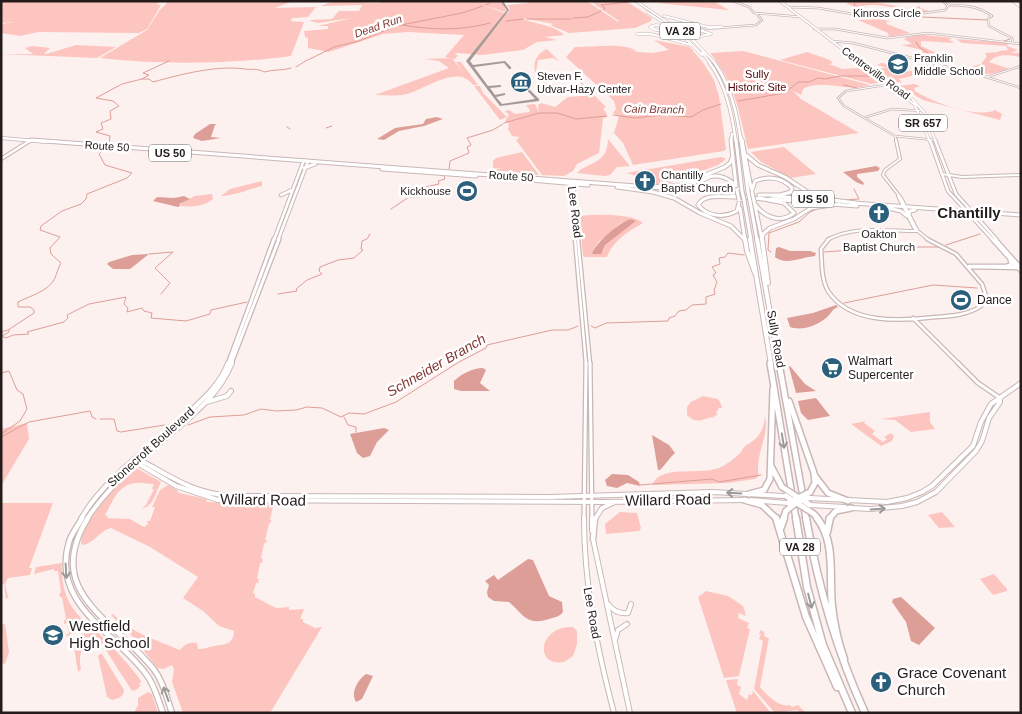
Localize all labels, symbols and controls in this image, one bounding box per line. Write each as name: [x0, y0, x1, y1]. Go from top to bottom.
street label: Kinross Circle: [853, 7, 921, 19]
water label: Dead Run: [353, 12, 403, 40]
road number: VA 28: [660, 22, 700, 40]
street label: Centreville Road: [840, 44, 912, 102]
school or university icon: Franklin Middle School: [886, 52, 910, 76]
place label: Franklin Middle School: [914, 52, 983, 77]
park label: Sully Historic Site: [728, 68, 786, 93]
museum icon: Steven F. Udvar-Hazy Center: [509, 70, 533, 94]
place label: Steven F. Udvar-Hazy Center: [537, 70, 631, 95]
water label: Cain Branch: [624, 102, 684, 116]
road number: SR 657: [899, 115, 947, 132]
street label: Route 50: [84, 138, 130, 154]
road number: US 50: [149, 144, 191, 162]
street label: Route 50: [488, 168, 534, 184]
church icon: Chantilly Baptist Church: [633, 169, 657, 193]
place label: Chantilly Baptist Church: [661, 169, 733, 194]
sports icon: Kickhouse: [455, 179, 479, 203]
place label: Kickhouse: [400, 185, 451, 197]
street label: Lee Road: [565, 185, 585, 239]
road number: US 50: [792, 190, 834, 208]
church icon: Oakton Baptist Church: [867, 201, 891, 225]
district label: Chantilly: [937, 204, 1001, 221]
place label: Oakton Baptist Church: [843, 228, 915, 253]
sports icon: Dance: [949, 288, 973, 312]
place label: Dance: [977, 293, 1012, 307]
street label: Sully Road: [764, 309, 788, 369]
water label: Schneider Branch: [384, 330, 488, 400]
place label: Walmart Supercenter: [848, 354, 913, 382]
supermarket icon: Walmart Supercenter: [820, 356, 844, 380]
street label: Stonecroft Boulevard: [105, 404, 197, 490]
one-way arrow: [778, 432, 788, 448]
one-way arrow: [727, 489, 743, 498]
street label: Willard Road: [220, 490, 306, 509]
street label: Willard Road: [625, 490, 711, 509]
one-way arrow: [870, 504, 886, 513]
road number: VA 28: [780, 538, 820, 556]
one-way arrow: [62, 563, 71, 579]
street label: Lee Road: [581, 586, 603, 640]
one-way arrow: [806, 592, 815, 608]
place label: Westfield High School: [69, 617, 150, 651]
school or university icon: Westfield High School: [41, 623, 65, 647]
place label: Grace Covenant Church: [897, 664, 1007, 698]
church icon: Grace Covenant Church: [869, 670, 893, 694]
one-way arrow: [161, 687, 170, 702]

